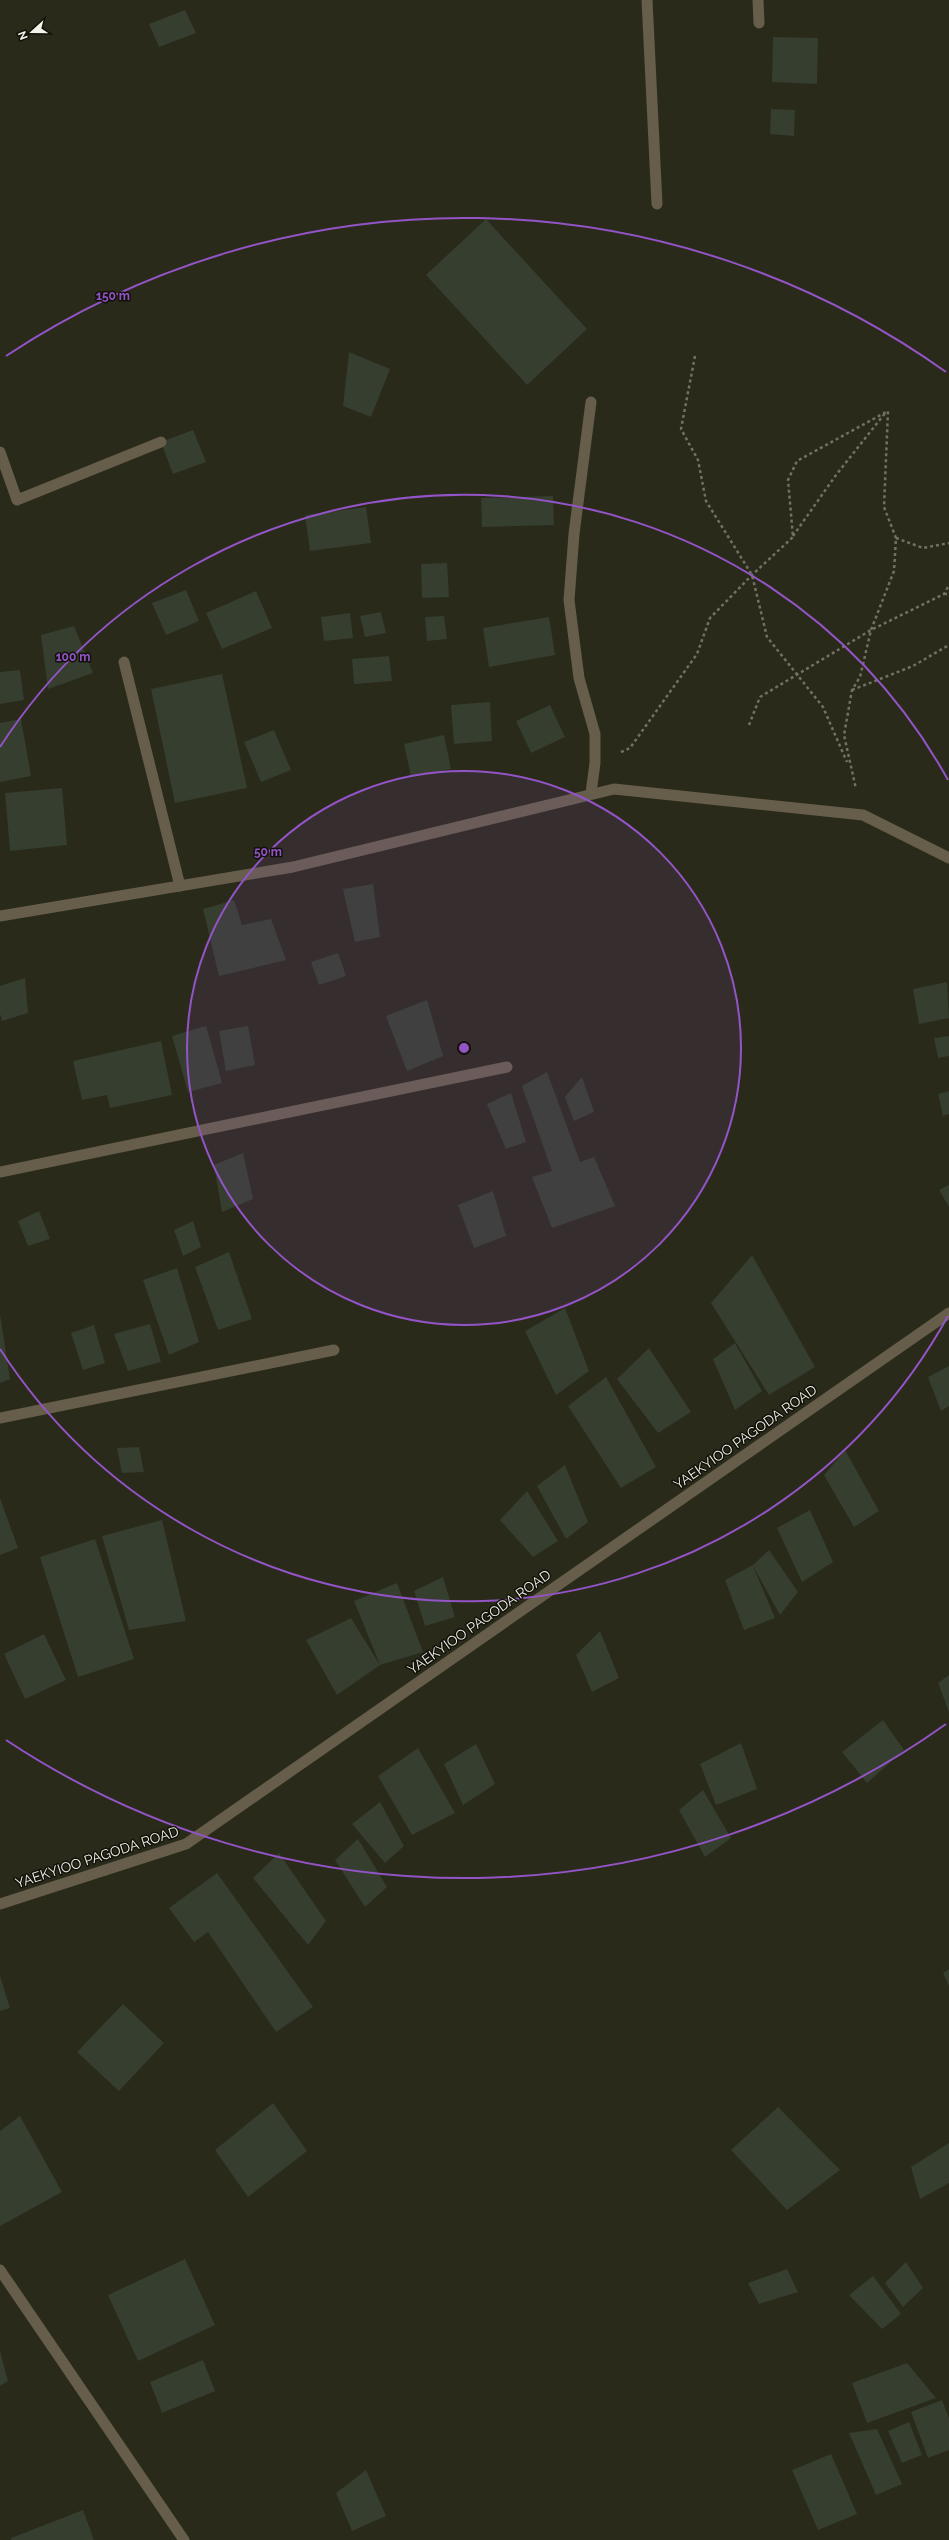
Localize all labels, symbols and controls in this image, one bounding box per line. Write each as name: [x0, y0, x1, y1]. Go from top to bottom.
north arrow: [12, 12, 52, 52]
text: N: [16, 29, 31, 42]
text: 150 m: [96, 289, 130, 303]
text: 100 m: [56, 650, 90, 664]
text: 50 m: [254, 845, 282, 859]
centre of rings: [457, 1041, 471, 1055]
street label: YAEKYIOO PAGODA ROAD: [670, 1381, 820, 1493]
street label: YAEKYIOO PAGODA ROAD: [404, 1566, 554, 1678]
street label: YAEKYIOO PAGODA ROAD: [13, 1823, 181, 1891]

